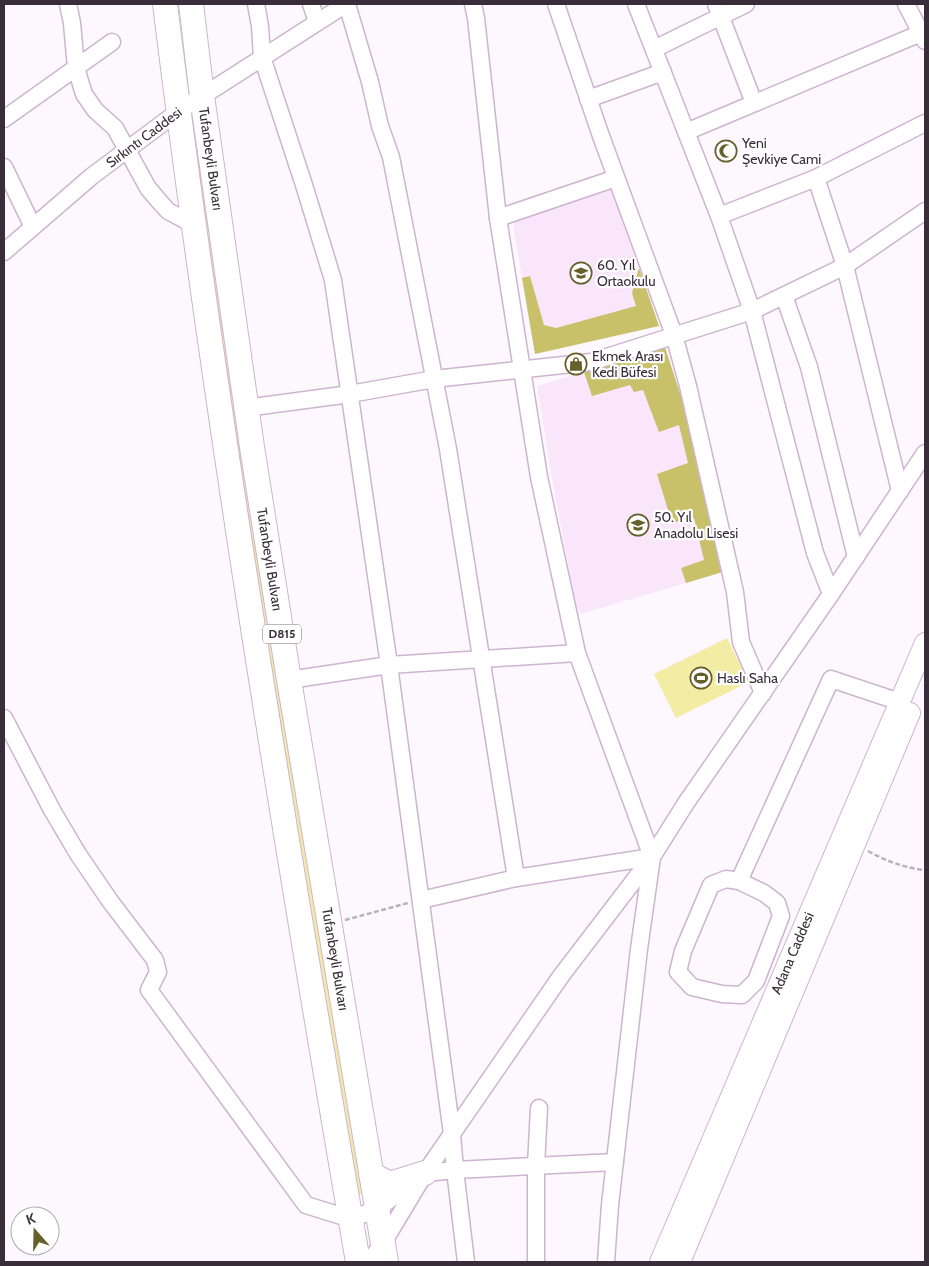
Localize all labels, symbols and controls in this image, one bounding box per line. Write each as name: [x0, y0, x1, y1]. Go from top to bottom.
street label: Sırkıntı Caddesi: [102, 103, 185, 171]
street label: Tufanbeyli Bulvarı: [195, 106, 227, 211]
place label: Yeni Şevkiye Cami: [741, 134, 821, 168]
mosque icon: Yeni Şevkiye Cami: [714, 139, 738, 163]
place label: 60. Yıl Ortaokulu: [597, 256, 656, 290]
school or university icon: 60. Yıl Ortaokulu: [569, 261, 593, 285]
place label: Ekmek Arası Kedi Büfesi: [592, 347, 663, 381]
shop icon: Ekmek Arası Kedi Büfesi: [564, 352, 588, 376]
street label: Tufanbeyli Bulvarı: [253, 507, 287, 612]
place label: 50. Yıl Anadolu Lisesi: [654, 508, 738, 542]
school or university icon: 50. Yıl Anadolu Lisesi: [626, 513, 650, 537]
road number: D815: [263, 624, 301, 644]
sports icon: Haslı Saha: [689, 666, 713, 690]
place label: Haslı Saha: [717, 669, 778, 687]
street label: Tufanbeyli Bulvarı: [318, 906, 353, 1012]
street label: Adana Caddesi: [767, 909, 818, 997]
north arrow: [10, 1206, 60, 1256]
text: K: [23, 1209, 38, 1229]

